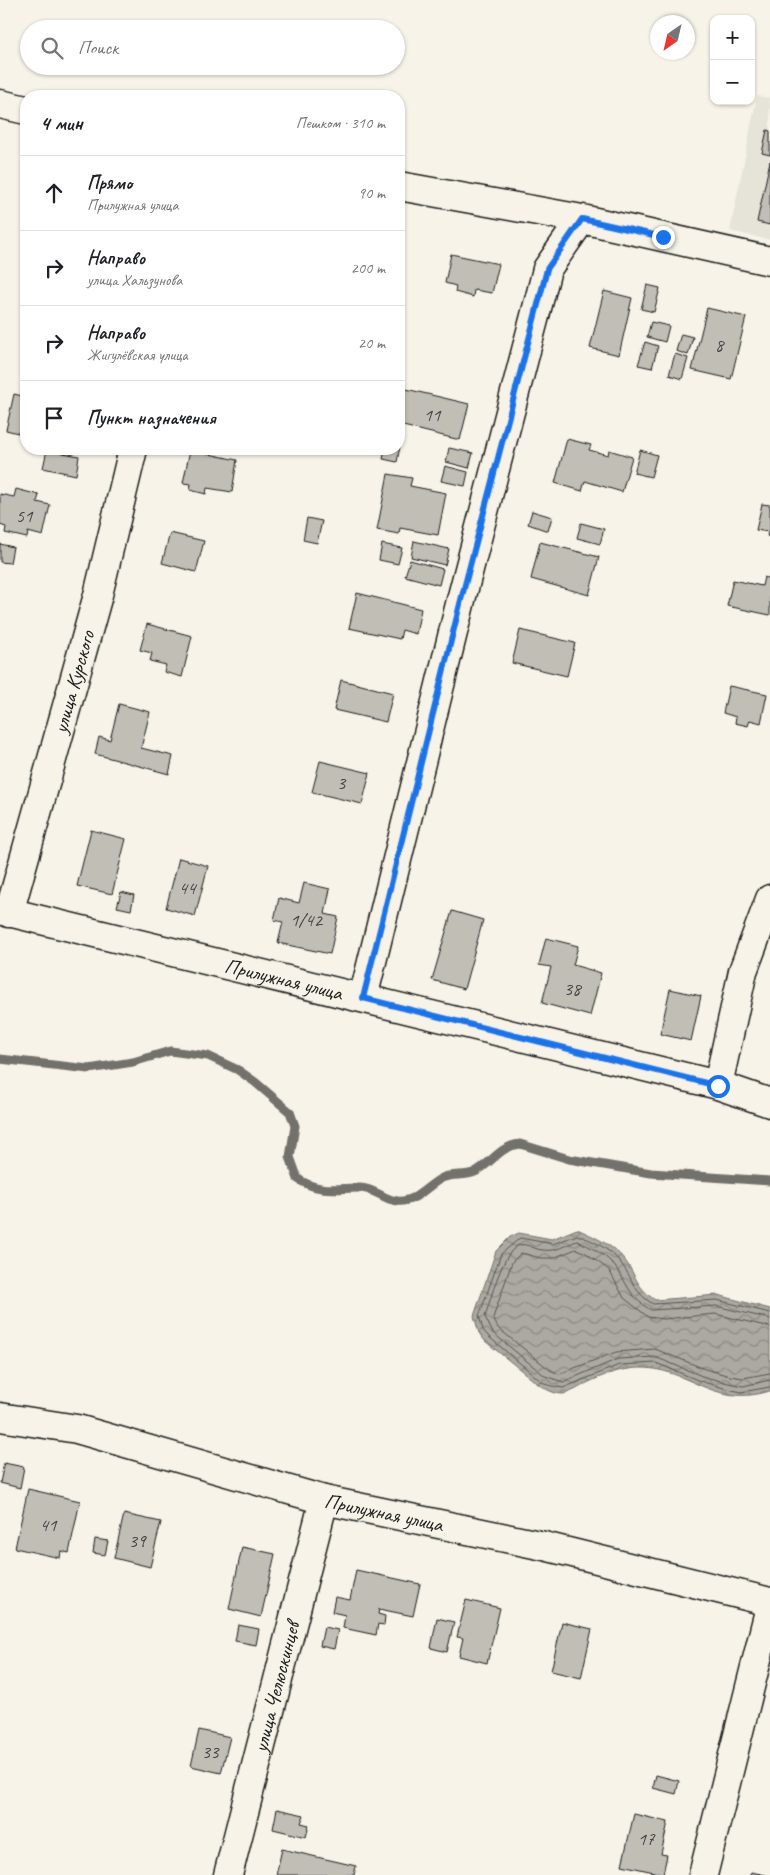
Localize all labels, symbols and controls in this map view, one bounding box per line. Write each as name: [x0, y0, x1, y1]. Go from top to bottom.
north arrow: [650, 15, 695, 60]
map controls: [710, 15, 755, 105]
button: +: [710, 15, 755, 60]
search box: [20, 20, 405, 75]
icon: search: [38, 34, 66, 62]
text: Поиск: [78, 36, 118, 60]
button: −: [710, 60, 755, 105]
text: 4 мин: [40, 110, 83, 136]
text: Пешком · 310 m: [296, 113, 385, 133]
text: Прямо: [87, 171, 132, 195]
icon: ahead: [40, 179, 68, 207]
text: 90 m: [358, 183, 385, 203]
text: Прилужная улица: [87, 195, 179, 215]
route end: [652, 226, 675, 249]
text: Направо: [87, 246, 145, 270]
icon: right: [40, 254, 68, 282]
text: 200 m: [351, 258, 385, 278]
text: улица Хальзунова: [87, 270, 182, 290]
text: Направо: [87, 321, 145, 345]
icon: right: [40, 329, 68, 357]
text: 20 m: [358, 333, 385, 353]
house number: 8: [715, 333, 726, 357]
text: Жигулёвская улица: [87, 345, 188, 365]
house number: 11: [423, 403, 442, 427]
icon: arrive: [40, 404, 68, 432]
text: Пункт назначения: [87, 406, 216, 430]
house number: 51: [15, 504, 34, 528]
street label: улица Курского: [46, 626, 101, 738]
house number: 3: [337, 771, 347, 795]
house number: 44: [178, 876, 198, 900]
house number: 1/42: [290, 908, 323, 932]
street label: Прилужная улица: [222, 952, 347, 1006]
house number: 38: [563, 977, 583, 1001]
route start: [707, 1075, 730, 1098]
street label: Прилужная улица: [322, 1487, 447, 1538]
house number: 41: [39, 1513, 58, 1537]
house number: 39: [128, 1529, 147, 1553]
street label: улица Челюскинцев: [246, 1615, 306, 1757]
house number: 33: [201, 1740, 220, 1764]
house number: 17: [637, 1827, 656, 1851]

